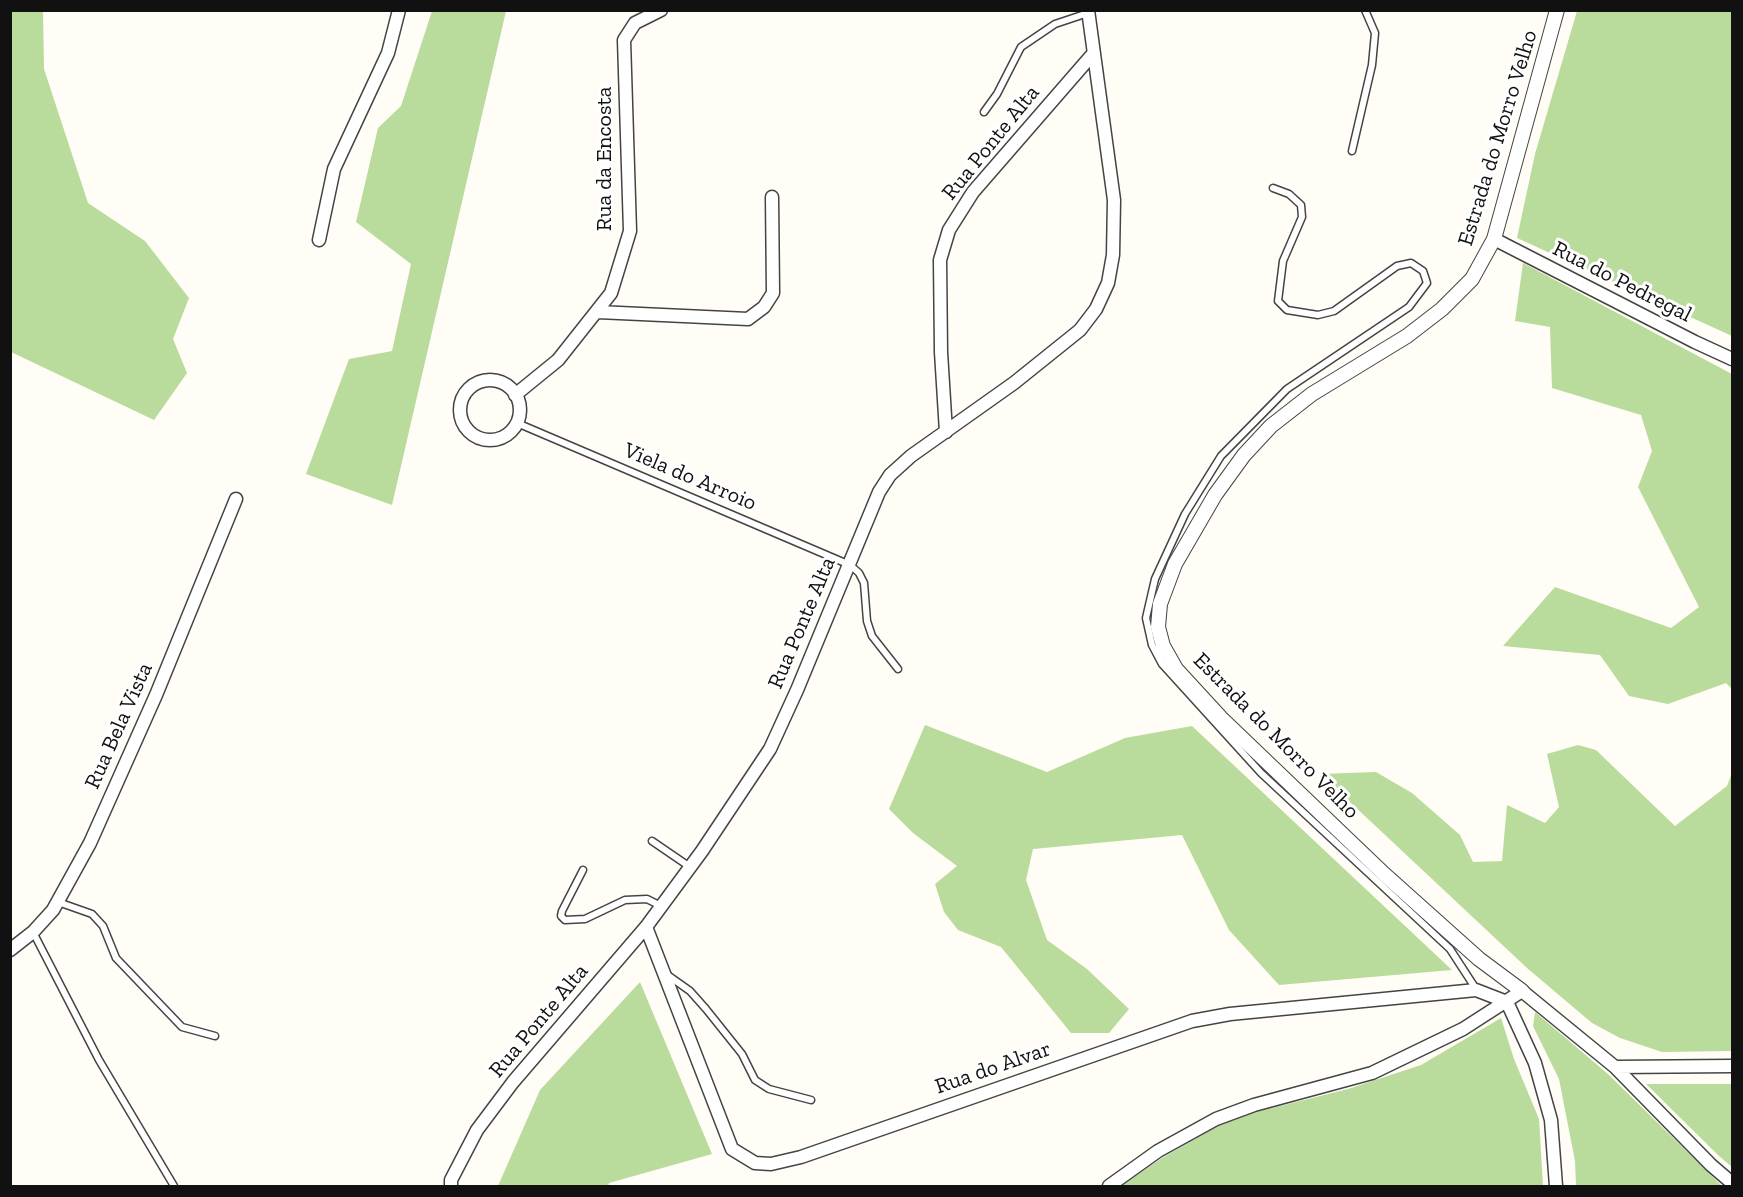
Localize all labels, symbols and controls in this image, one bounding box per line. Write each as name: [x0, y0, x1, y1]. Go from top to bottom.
street label: Estrada do Morro Velho: [1453, 27, 1543, 249]
street label: Rua Ponte Alta: [937, 80, 1045, 206]
street label: Rua da Encosta: [592, 87, 618, 231]
street label: Rua do Pedregal: [1548, 236, 1696, 328]
street label: Viela do Arroio: [620, 437, 760, 517]
street label: Rua Ponte Alta: [763, 553, 841, 693]
street label: Estrada do Morro Velho: [1187, 647, 1365, 825]
street label: Rua Bela Vista: [79, 659, 159, 793]
street label: Rua Ponte Alta: [484, 959, 594, 1083]
street label: Rua do Alvar: [932, 1036, 1054, 1100]

